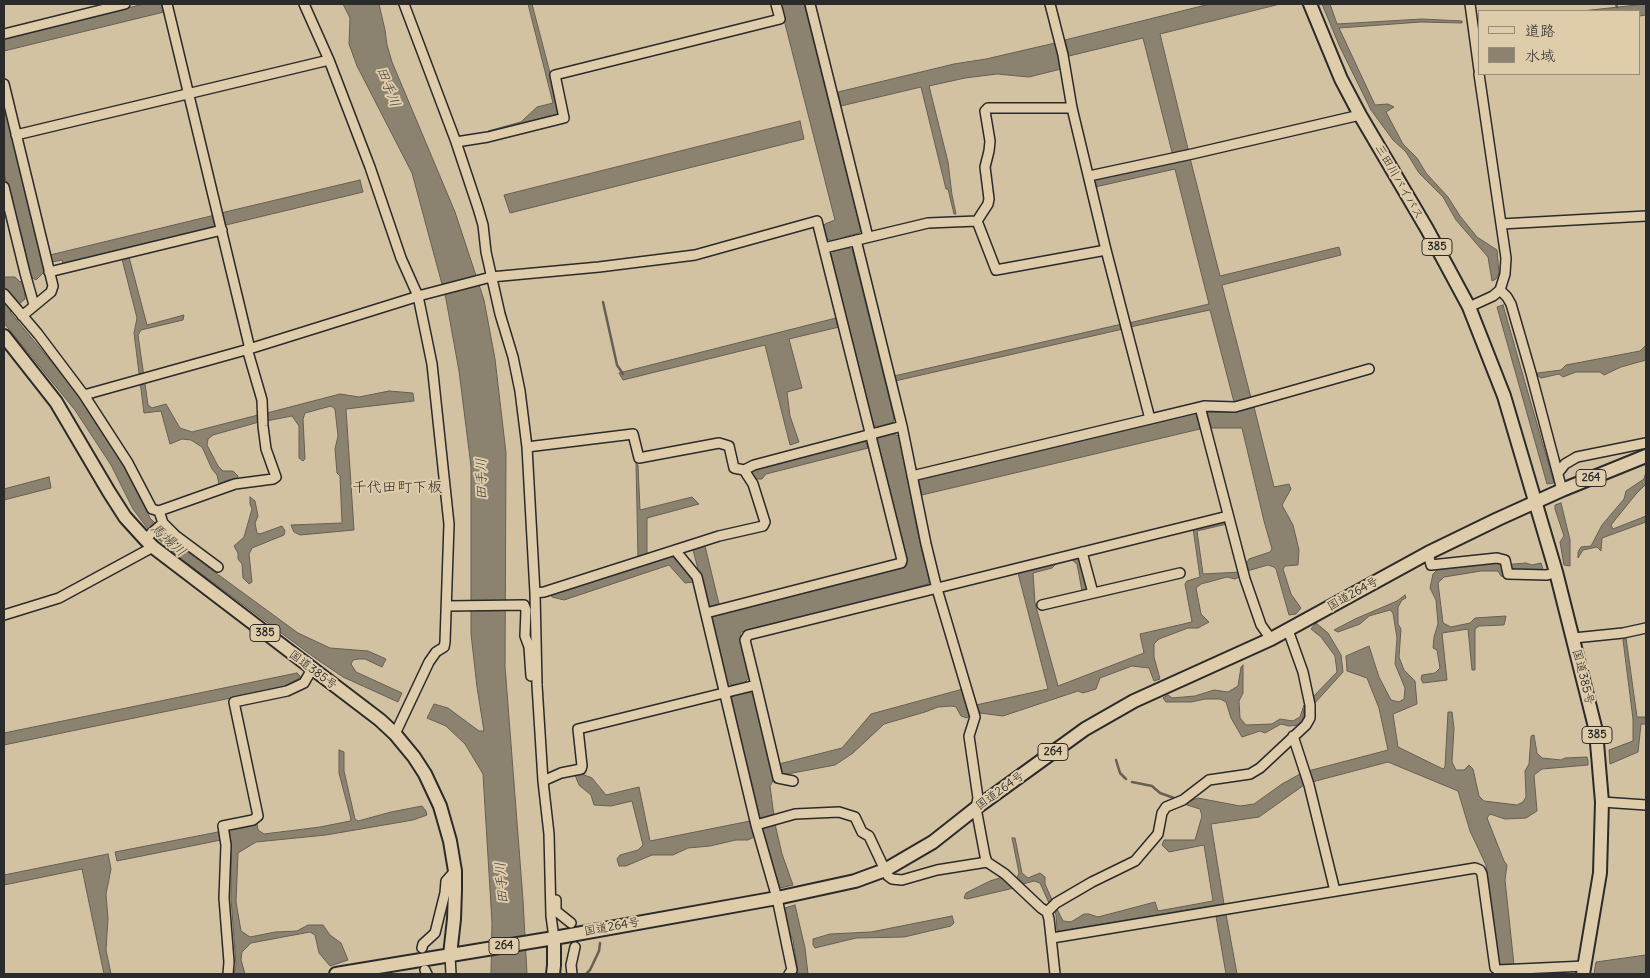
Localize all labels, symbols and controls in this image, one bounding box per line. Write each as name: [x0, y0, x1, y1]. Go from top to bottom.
legend: [1478, 10, 1640, 75]
text: 道路: [1525, 21, 1555, 40]
text: 水域: [1525, 46, 1555, 65]
water label: 田手川: [373, 64, 403, 110]
street label: 三田川バイパス: [1372, 142, 1426, 222]
road number: 385: [1422, 238, 1452, 256]
water label: 田手川: [473, 458, 491, 500]
road number: 264: [1576, 469, 1606, 486]
district label: 千代田町下板: [352, 479, 442, 497]
water label: 馬場川: [147, 520, 189, 560]
street label: 国道264号: [1325, 574, 1381, 614]
road number: 385: [250, 624, 280, 641]
street label: 国道385号: [286, 647, 340, 693]
street label: 国道385号: [1569, 648, 1597, 706]
road number: 385: [1582, 726, 1612, 744]
road number: 264: [1038, 744, 1068, 760]
street label: 国道264号: [973, 769, 1027, 813]
water label: 田手川: [492, 861, 512, 905]
street label: 国道264号: [583, 915, 641, 939]
road number: 264: [489, 938, 519, 954]

